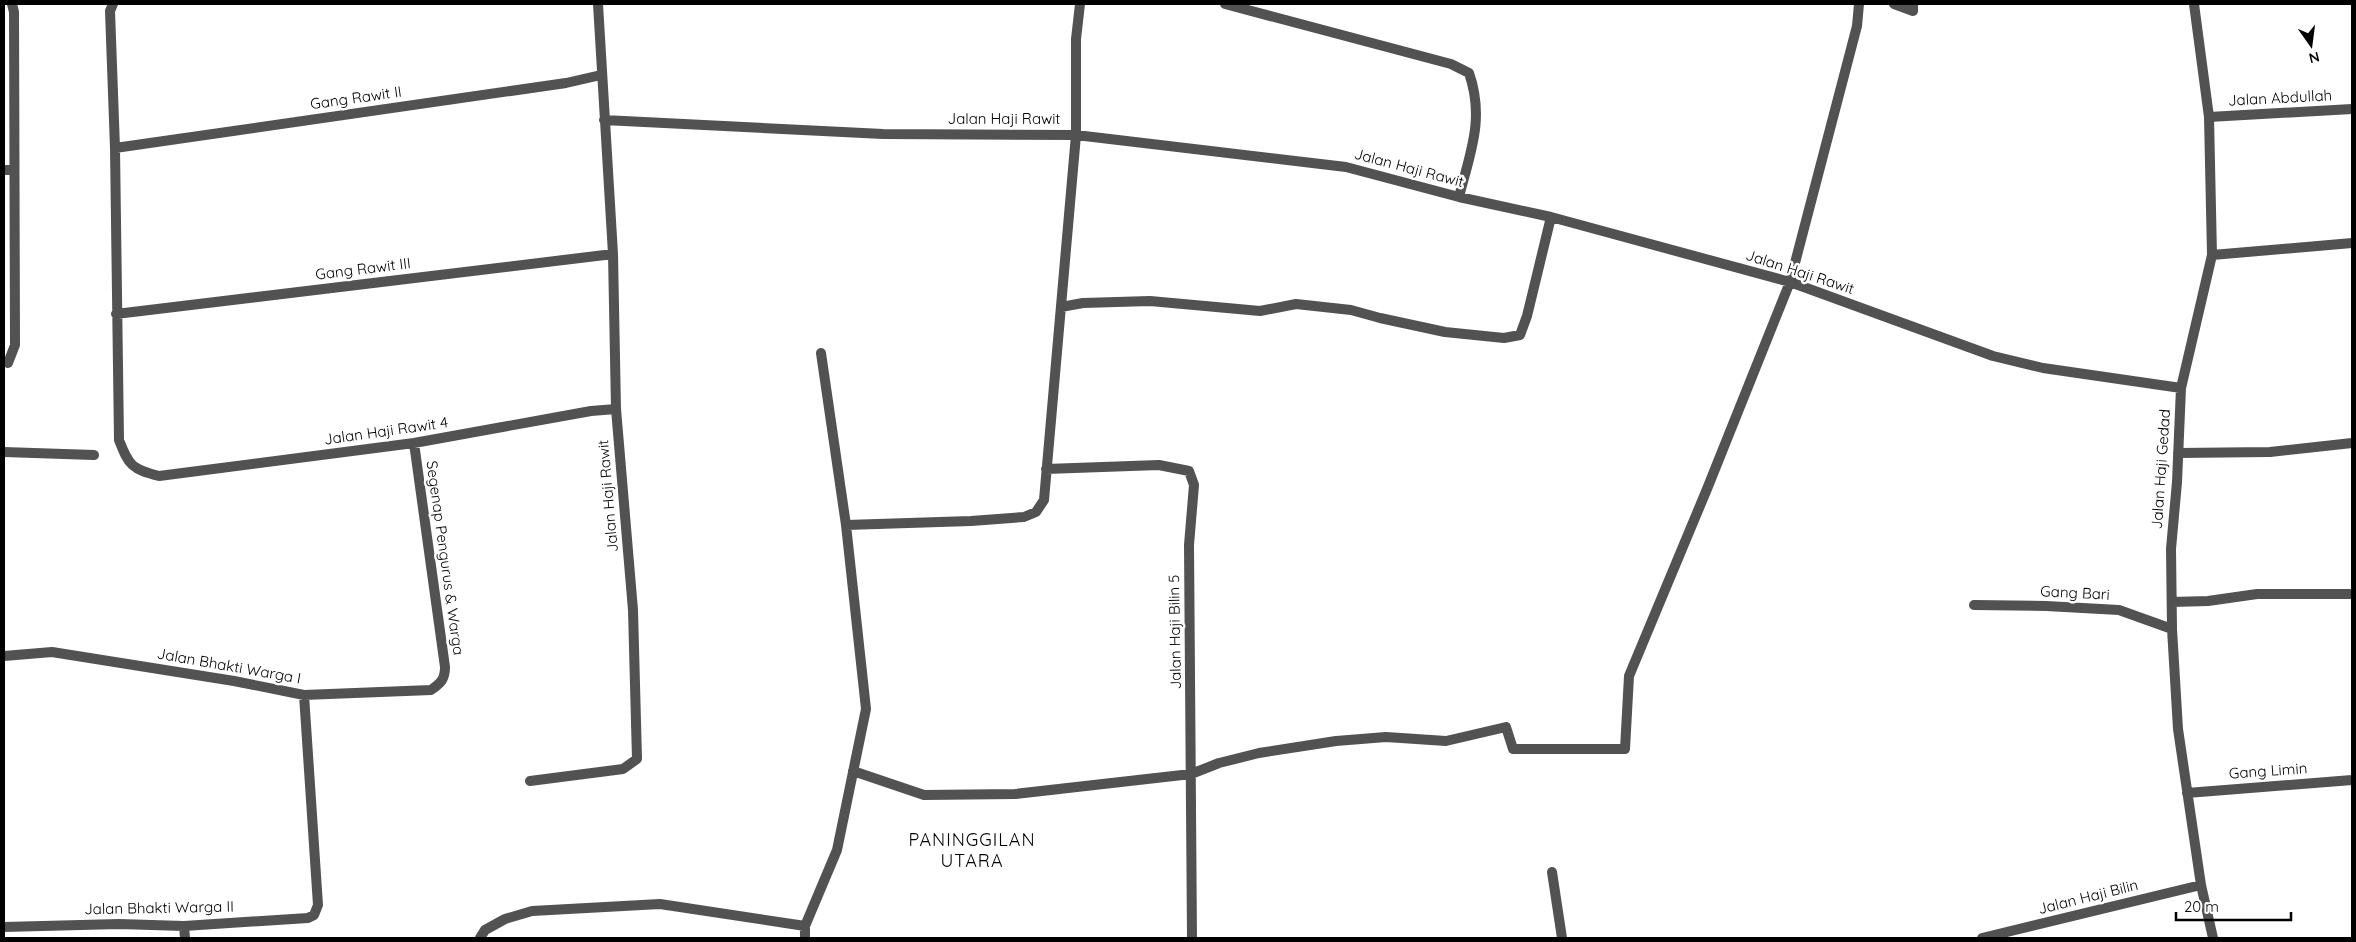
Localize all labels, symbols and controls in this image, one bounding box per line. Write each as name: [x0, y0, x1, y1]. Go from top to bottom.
north arrow: [2286, 20, 2336, 70]
text: N: [2307, 48, 2321, 68]
street label: Gang Rawit II: [309, 82, 403, 113]
street label: Jalan Abdullah: [2227, 85, 2332, 110]
street label: Jalan Haji Rawit: [948, 109, 1060, 128]
street label: Jalan Haji Rawit: [1352, 144, 1466, 191]
street label: Jalan Haji Rawit: [1744, 245, 1857, 298]
street label: Gang Rawit III: [314, 253, 412, 284]
street label: Jalan Haji Gedad: [2147, 408, 2174, 530]
street label: Jalan Haji Rawit 4: [323, 412, 449, 449]
street label: Jalan Haji Rawit: [593, 439, 622, 553]
street label: Segenap Pengurus & Warga: [422, 460, 469, 656]
street label: Jalan Haji Bilin 5: [1164, 574, 1185, 690]
street label: Gang Bari: [2040, 581, 2110, 604]
street label: Jalan Bhakti Warga I: [156, 643, 303, 688]
street label: Gang Limin: [2228, 758, 2308, 783]
district label: PANINGGILAN UTARA: [908, 828, 1036, 872]
street label: Jalan Haji Bilin: [2036, 875, 2140, 918]
scale bar: [2176, 890, 2291, 922]
street label: Jalan Bhakti Warga II: [84, 897, 234, 918]
text: 20 m: [2184, 897, 2219, 916]

